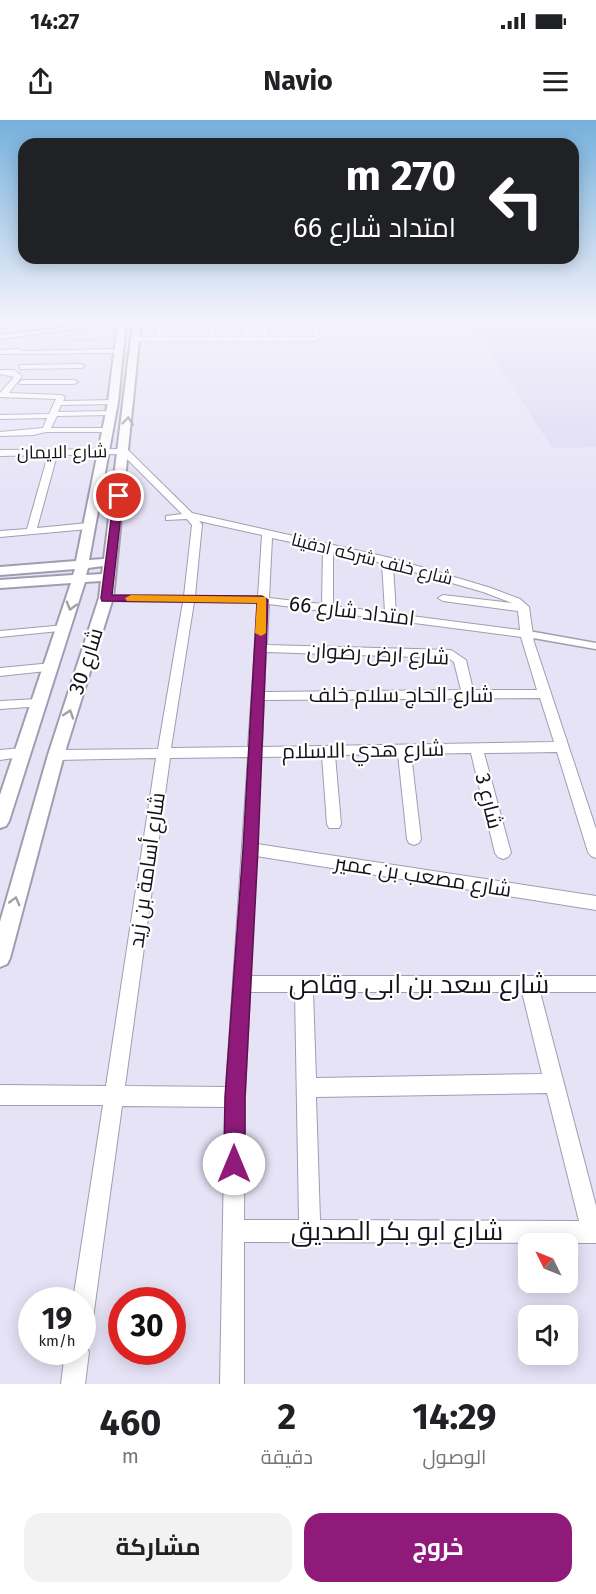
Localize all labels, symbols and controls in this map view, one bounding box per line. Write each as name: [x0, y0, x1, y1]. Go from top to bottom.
text: 14:27: [30, 8, 79, 35]
icon: share: [24, 65, 57, 98]
text: Navio: [263, 65, 333, 97]
icon: menu: [539, 65, 572, 98]
text: 270 m: [345, 151, 456, 201]
icon: left: [477, 162, 555, 240]
text: امتداد شارع 66: [293, 212, 456, 244]
one-way arrow: [121, 416, 133, 426]
street label: شارع الايمان: [17, 440, 107, 465]
pin: [93, 470, 144, 521]
icon: arrive: [102, 479, 135, 512]
street label: شارع خلف شركه ادفينا: [289, 528, 455, 591]
street label: امتداد شارع 66: [287, 590, 416, 633]
one-way arrow: [66, 600, 78, 611]
street label: شارع 30: [63, 624, 110, 698]
street label: شارع ارض رضوان: [306, 637, 450, 672]
street label: شارع الحاج سلام خلف: [309, 682, 493, 709]
one-way arrow: [62, 709, 74, 720]
street label: شارع هدي الاسلام: [282, 736, 444, 767]
street label: شارع 3: [469, 770, 508, 832]
street label: شارع أسامة بن زيد: [123, 791, 172, 949]
street label: شارع مصعب بن عمير: [332, 849, 513, 904]
one-way arrow: [8, 897, 21, 907]
street label: شارع سعد بن ابى وقاص: [289, 969, 549, 1001]
position arrow: [202, 1132, 266, 1196]
street label: شارع ابو بكر الصديق: [291, 1216, 503, 1248]
north arrow: [518, 1233, 578, 1293]
map controls: [518, 1233, 578, 1365]
speed limit sign: 30: [108, 1287, 186, 1365]
text: 19: [42, 1301, 72, 1337]
button: sound: [518, 1305, 578, 1365]
text: km/h: [38, 1332, 76, 1350]
text: 2: [278, 1395, 296, 1439]
text: 14:29: [412, 1395, 496, 1439]
text: 460: [100, 1401, 161, 1445]
text: m: [122, 1444, 139, 1468]
text: دقيقة: [261, 1445, 313, 1469]
text: الوصول: [423, 1445, 486, 1469]
button: مشاركة: [24, 1513, 292, 1582]
button: خروج: [304, 1513, 572, 1582]

